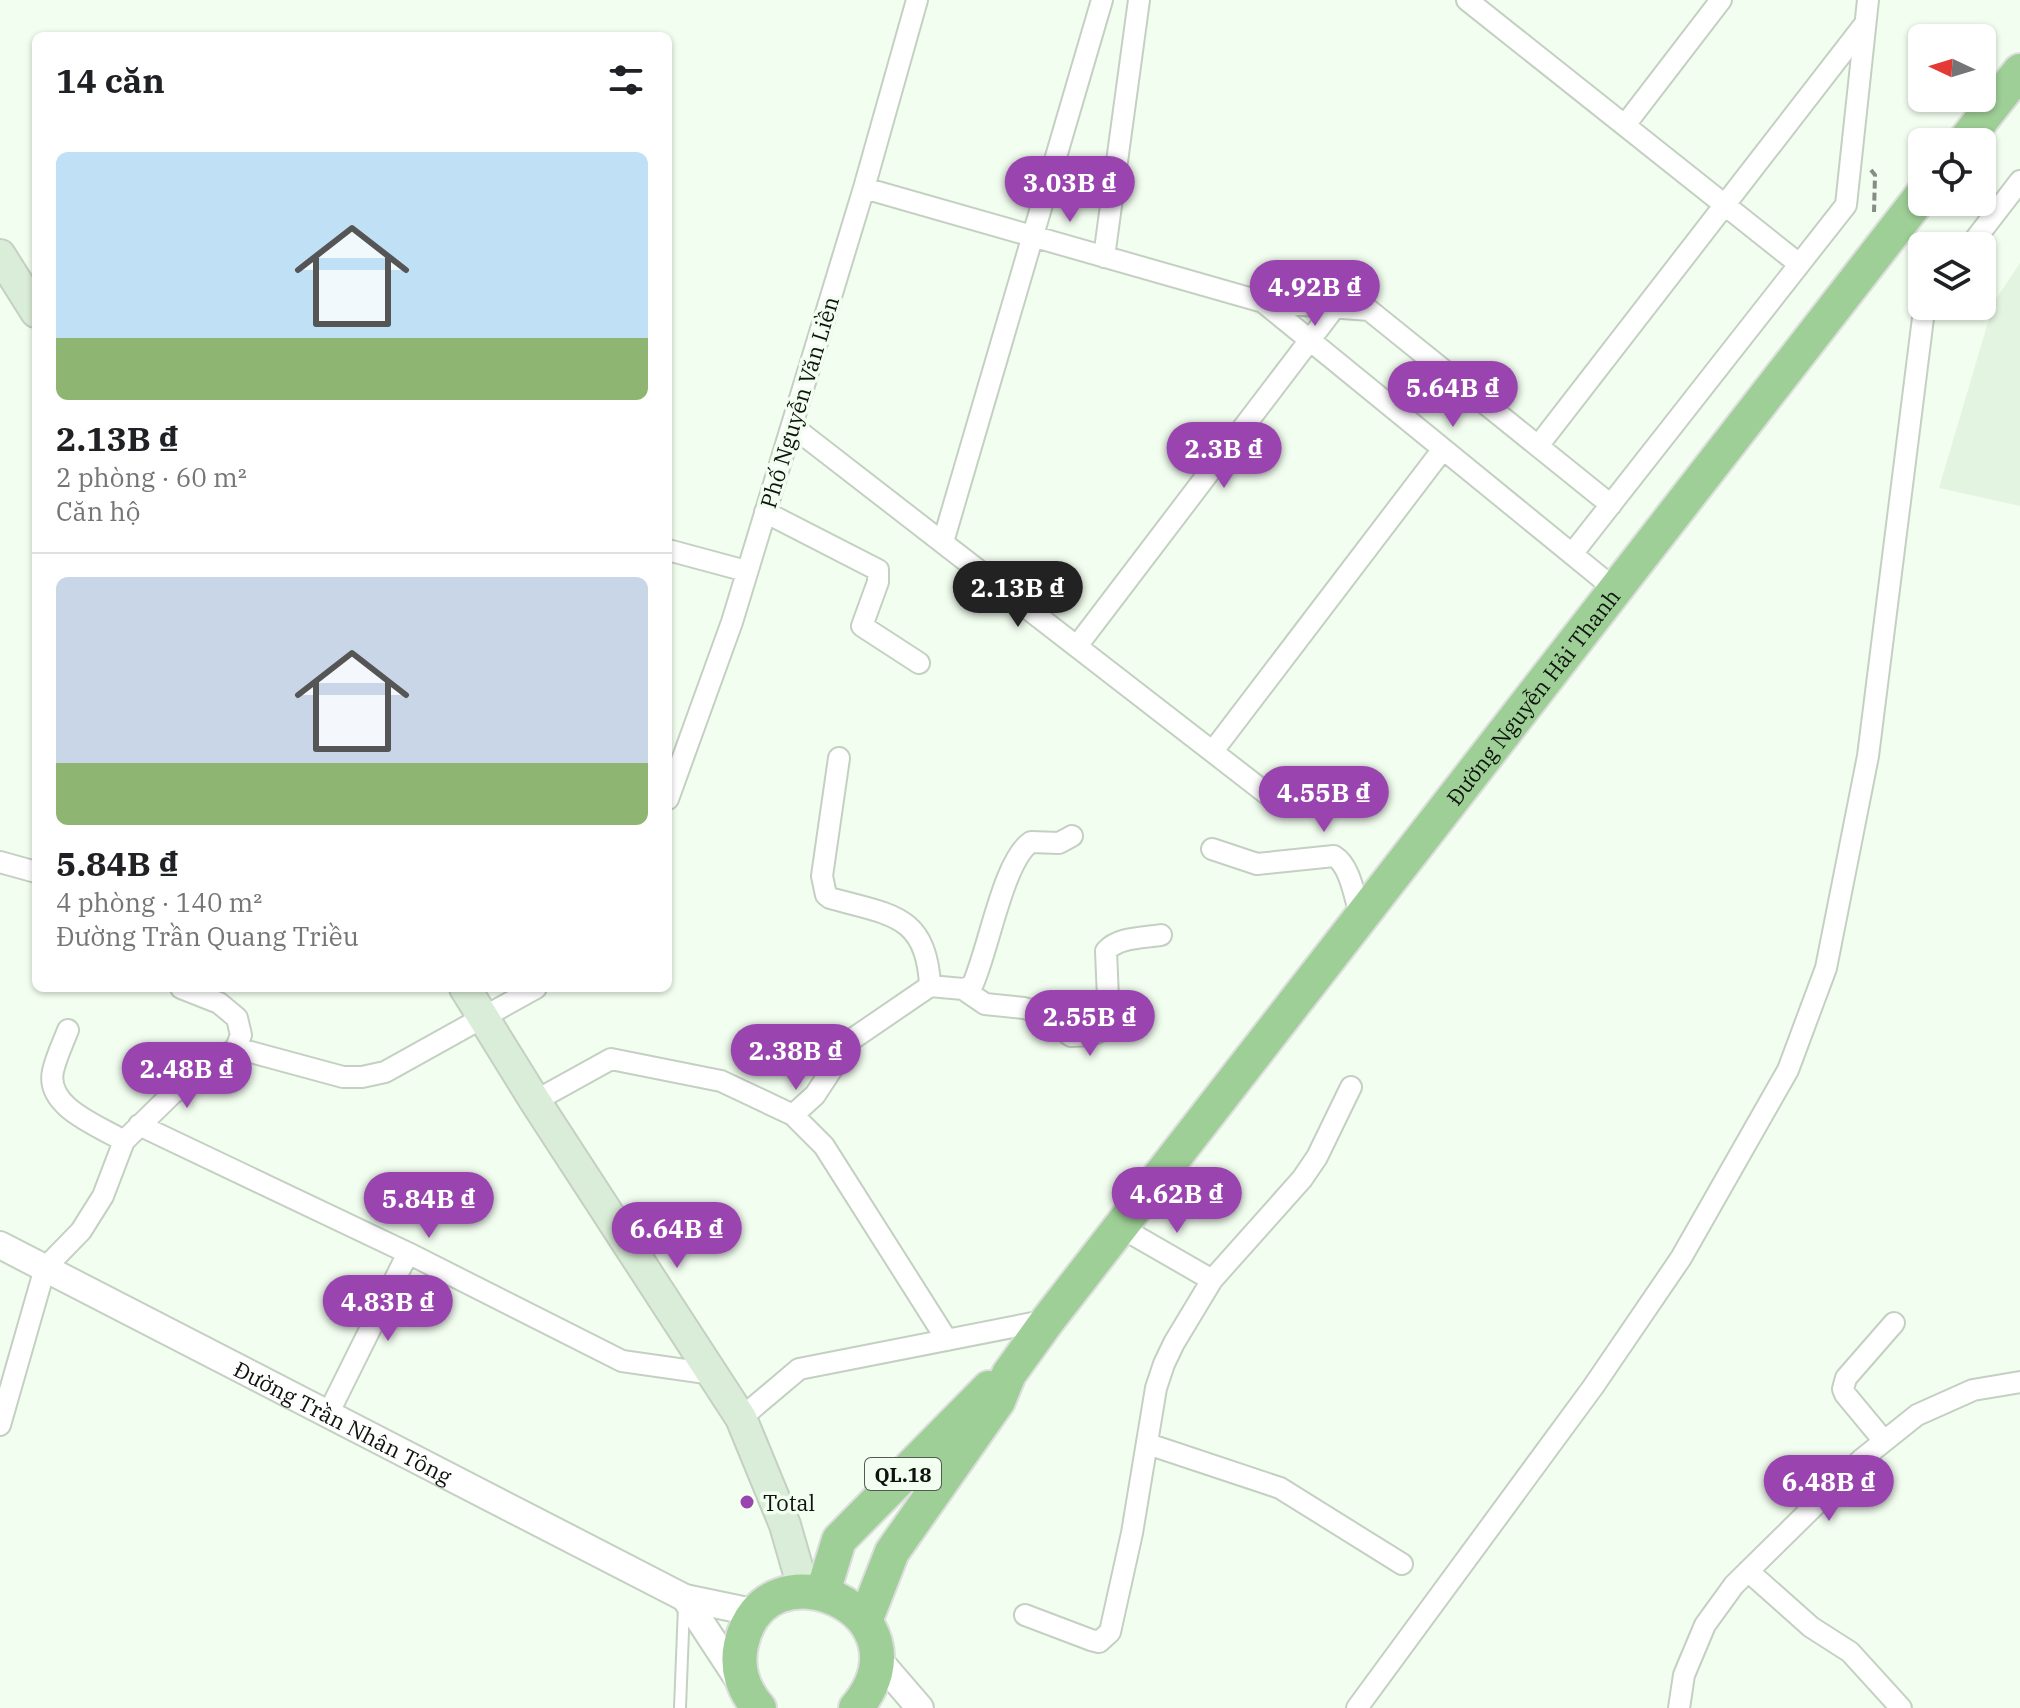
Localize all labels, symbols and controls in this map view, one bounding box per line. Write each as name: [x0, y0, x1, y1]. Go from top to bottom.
north arrow: [1908, 24, 1996, 112]
map controls: [1908, 24, 1996, 320]
text: 14 căn: [56, 58, 165, 102]
icon: filters: [604, 58, 648, 102]
button: locate: [1908, 128, 1996, 216]
pin: 3.03B ₫: [996, 156, 1144, 224]
text: 3.03B ₫: [1023, 165, 1117, 199]
icon: home: [280, 204, 424, 348]
button: layers: [1908, 232, 1996, 320]
pin: 4.92B ₫: [1241, 260, 1389, 328]
text: 4.92B ₫: [1268, 269, 1362, 303]
street label: Phố Nguyễn Văn Liền: [753, 293, 845, 511]
pin: 5.64B ₫: [1379, 361, 1527, 429]
text: 5.64B ₫: [1406, 370, 1500, 404]
text: 2.13B ₫: [56, 416, 180, 460]
pin: 2.3B ₫: [1159, 422, 1289, 490]
text: 2.3B ₫: [1185, 431, 1263, 465]
text: 2 phòng · 60 m²: [56, 460, 247, 494]
text: Căn hộ: [56, 494, 140, 528]
pin: 2.13B ₫: [944, 561, 1092, 629]
text: 2.13B ₫: [971, 570, 1065, 604]
street label: Đường Nguyễn Hải Thanh: [1439, 582, 1626, 811]
icon: home: [280, 629, 424, 773]
pin: 4.55B ₫: [1250, 766, 1398, 834]
text: 4.55B ₫: [1277, 775, 1371, 809]
text: 5.84B ₫: [56, 841, 180, 885]
text: 4 phòng · 140 m²: [56, 885, 262, 919]
text: Đường Trần Quang Triều: [56, 919, 359, 953]
pin: 2.55B ₫: [1016, 990, 1164, 1058]
text: 2.55B ₫: [1043, 999, 1137, 1033]
pin: 2.38B ₫: [722, 1024, 870, 1092]
text: 2.38B ₫: [749, 1033, 843, 1067]
pin: 2.48B ₫: [113, 1042, 261, 1110]
text: 2.48B ₫: [140, 1051, 234, 1085]
pin: 4.62B ₫: [1103, 1167, 1251, 1235]
pin: 5.84B ₫: [355, 1172, 503, 1240]
text: 4.62B ₫: [1130, 1176, 1224, 1210]
text: 5.84B ₫: [382, 1181, 476, 1215]
pin: 6.64B ₫: [603, 1202, 751, 1270]
text: 6.64B ₫: [630, 1211, 724, 1245]
pin: 4.83B ₫: [314, 1275, 462, 1343]
text: 4.83B ₫: [341, 1284, 435, 1318]
street label: Đường Trần Nhân Tông: [229, 1354, 457, 1490]
pin: 6.48B ₫: [1755, 1455, 1903, 1523]
road number: QL.18: [865, 1458, 941, 1490]
text: 6.48B ₫: [1782, 1464, 1876, 1498]
place label: Total: [763, 1488, 815, 1517]
marker: Total: [738, 1493, 756, 1511]

